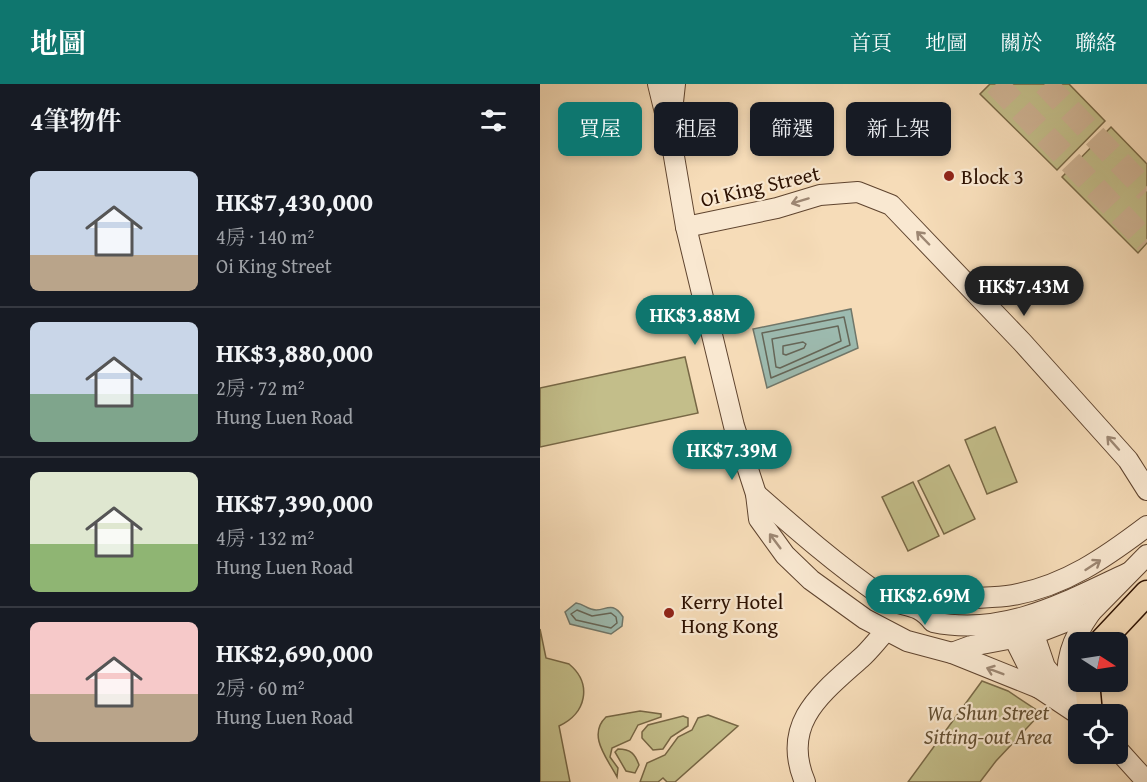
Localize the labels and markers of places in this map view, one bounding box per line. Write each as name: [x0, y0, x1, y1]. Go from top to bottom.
place label: Block 3: [961, 161, 1024, 192]
marker: Block 3: [942, 169, 956, 183]
pin: HK$7.43M: [962, 266, 1086, 317]
pin: HK$3.88M: [633, 295, 757, 346]
pin: HK$7.39M: [670, 430, 794, 481]
pin: HK$2.69M: [863, 575, 987, 626]
place label: Kerry Hotel Hong Kong: [681, 586, 784, 641]
marker: Kerry Hotel Hong Kong: [662, 606, 676, 620]

